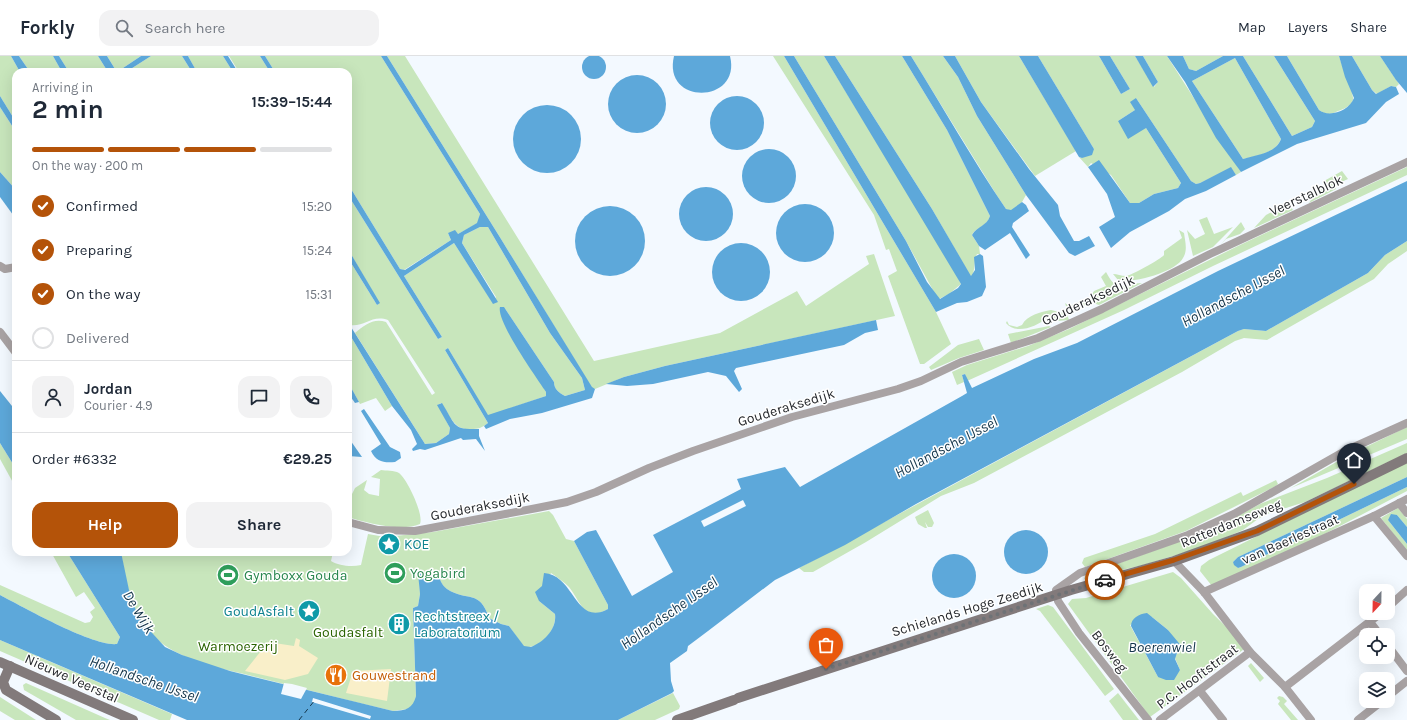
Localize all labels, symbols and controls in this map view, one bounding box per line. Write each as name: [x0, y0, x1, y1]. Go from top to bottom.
search box: [99, 10, 379, 46]
text: Forkly: [20, 17, 75, 39]
icon: search: [113, 17, 135, 39]
text: Search here: [145, 19, 225, 37]
text: Map: [1238, 19, 1266, 36]
text: Layers: [1288, 19, 1328, 36]
text: Share: [1350, 19, 1387, 36]
text: Arriving in: [32, 80, 93, 95]
text: 15:39–15:44: [252, 93, 332, 111]
text: 2 min: [32, 94, 104, 125]
text: On the way · 200 m: [32, 158, 143, 173]
street label: Veerstalblok: [1267, 171, 1346, 220]
icon: check: [32, 195, 54, 217]
text: Confirmed: [66, 197, 138, 215]
text: 15:20: [302, 199, 332, 214]
icon: check: [32, 239, 54, 261]
text: Preparing: [66, 241, 132, 259]
text: 15:24: [303, 243, 332, 258]
water label: Hollandsche IJssel: [1178, 261, 1288, 331]
street label: Gouderaksedijk: [1039, 271, 1137, 329]
icon: check: [32, 283, 54, 305]
text: On the way: [66, 285, 140, 303]
text: 15:31: [305, 287, 332, 302]
text: Delivered: [66, 329, 130, 347]
button: person: [32, 376, 74, 418]
button: chat: [238, 376, 280, 418]
button: phone: [290, 376, 332, 418]
text: Jordan: [84, 380, 132, 398]
street label: Gouderaksedijk: [736, 385, 837, 430]
text: Courier · 4.9: [84, 398, 153, 413]
water label: Hollandsche IJssel: [891, 412, 1001, 482]
pin: [1337, 443, 1371, 484]
icon: home: [1343, 449, 1365, 471]
text: Order #6332: [32, 450, 117, 468]
text: €29.25: [283, 450, 332, 468]
street label: Gouderaksedijk: [429, 489, 531, 524]
street label: Rotterdamseweg: [1178, 495, 1284, 552]
button: Help: [32, 502, 178, 548]
button: Share: [186, 502, 332, 548]
street label: van Baerlestraat: [1239, 510, 1341, 569]
place icon: KOE: [376, 531, 402, 557]
place label: KOE: [404, 536, 429, 553]
sports icon: Yogabird: [382, 560, 408, 586]
courier: [1085, 560, 1125, 600]
sports icon: Gymboxx Gouda: [215, 562, 241, 588]
place label: Yogabird: [410, 565, 466, 582]
place label: Gymboxx Gouda: [244, 567, 347, 584]
icon: car: [1094, 569, 1116, 591]
water label: Hollandsche IJssel: [617, 573, 721, 653]
street label: Schielands Hoge Zeedijk: [889, 578, 1045, 641]
north arrow: [1359, 584, 1395, 620]
map controls: [1359, 584, 1395, 708]
water label: De Wijk: [119, 587, 159, 637]
place icon: GoudAsfalt: [296, 598, 322, 624]
place label: GoudAsfalt: [224, 603, 294, 620]
place label: Rechtstreex / Laboratorium: [414, 608, 501, 641]
building icon: Rechtstreex / Laboratorium: [386, 611, 412, 637]
park label: Goudasfalt: [313, 624, 383, 641]
street label: Bosweg: [1088, 627, 1131, 676]
pin: [809, 628, 843, 669]
button: locate: [1359, 628, 1395, 664]
icon: bag: [815, 634, 837, 656]
park label: Warmoezerij: [198, 638, 278, 655]
water label: Boerenwiel: [1128, 638, 1196, 656]
street label: P.C. Hooftstraat: [1153, 640, 1241, 713]
street label: Nieuwe Veerstal: [22, 650, 121, 707]
water label: Hollandsche IJssel: [87, 652, 201, 706]
restaurant icon: Gouwestrand: [323, 662, 349, 688]
place label: Gouwestrand: [352, 667, 437, 684]
button: layers: [1359, 672, 1395, 708]

